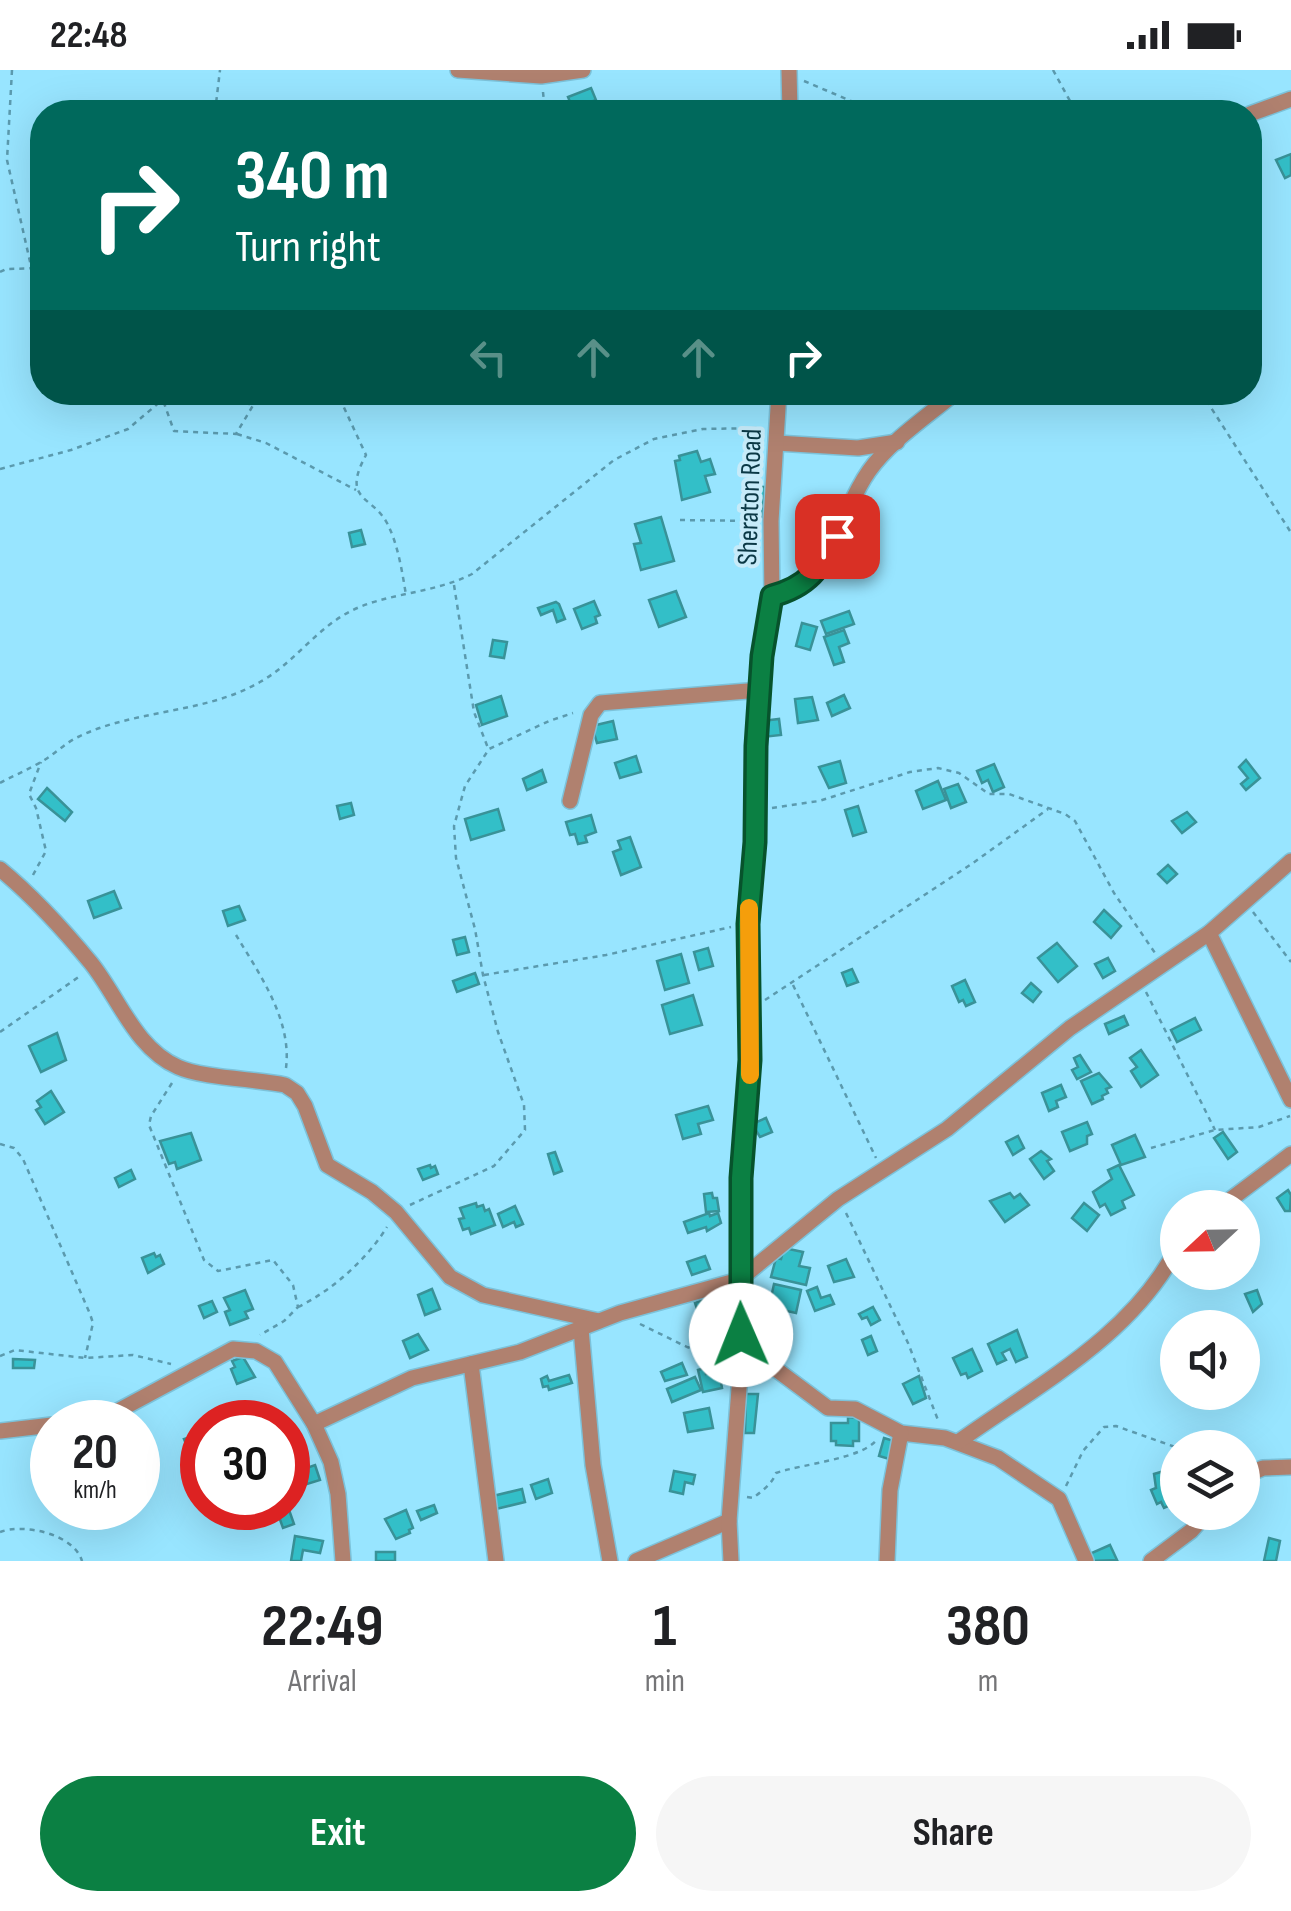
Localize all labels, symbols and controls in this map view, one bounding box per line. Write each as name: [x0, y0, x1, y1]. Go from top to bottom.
text: 22:48: [50, 13, 127, 58]
text: 340 m: [235, 135, 390, 219]
icon: right: [70, 140, 200, 270]
text: Turn right: [235, 220, 381, 275]
icon: left: [461, 330, 516, 385]
icon: ahead: [566, 330, 621, 385]
icon: ahead: [671, 330, 726, 385]
icon: right: [776, 330, 831, 385]
street label: Sheraton Road: [731, 428, 769, 566]
pin: [795, 494, 880, 579]
icon: arrive: [810, 509, 865, 564]
north arrow: [1160, 1190, 1260, 1290]
map controls: [1160, 1190, 1260, 1530]
position arrow: [689, 1283, 793, 1387]
button: sound: [1160, 1310, 1260, 1410]
speed limit sign: 30: [180, 1400, 310, 1530]
text: 20: [72, 1423, 118, 1483]
button: layers: [1160, 1430, 1260, 1530]
text: km/h: [73, 1475, 117, 1506]
text: 22:49: [261, 1591, 384, 1663]
text: 1: [653, 1591, 677, 1663]
text: 380: [946, 1591, 1030, 1663]
text: Arrival: [288, 1662, 357, 1701]
text: min: [645, 1662, 685, 1701]
text: m: [978, 1662, 998, 1701]
button: Exit: [40, 1776, 636, 1891]
button: Share: [656, 1776, 1251, 1891]

